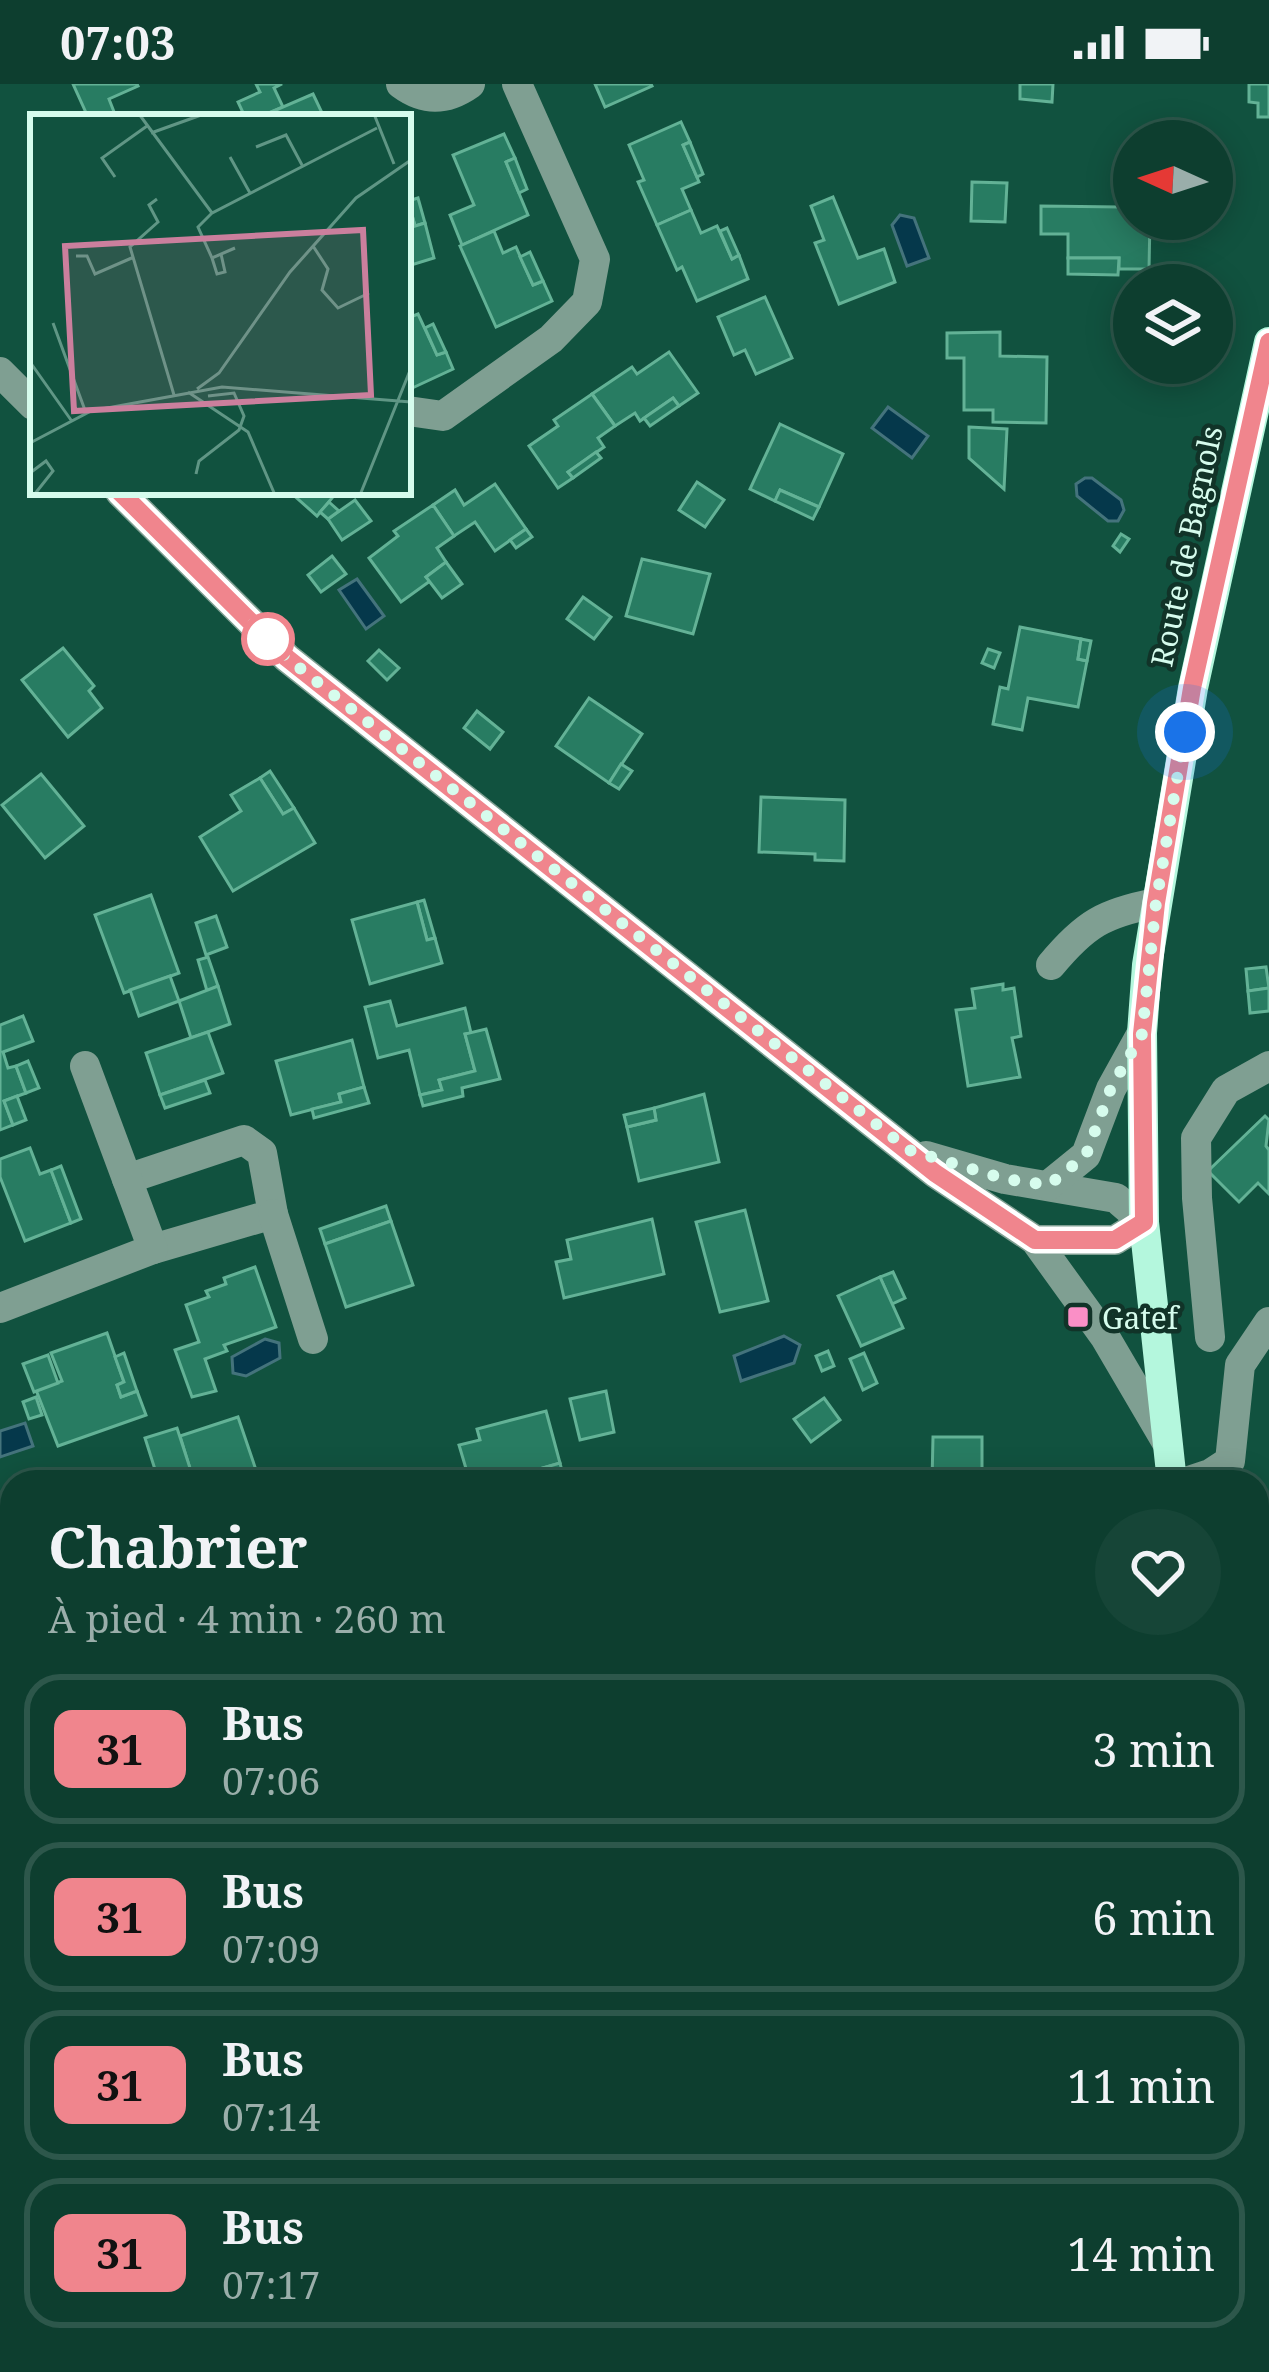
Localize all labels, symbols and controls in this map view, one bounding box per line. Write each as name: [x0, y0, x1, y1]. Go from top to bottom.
text: 07:03: [60, 12, 175, 73]
inset map: [30, 114, 411, 495]
north arrow: [1113, 120, 1233, 240]
map controls: [1113, 120, 1233, 384]
button: layers: [1113, 264, 1233, 384]
street label: Route de Bagnols: [1140, 422, 1232, 670]
unlabelled marker: [243, 614, 293, 664]
your location: [1155, 702, 1215, 762]
place label: Gatef: [1102, 1297, 1181, 1338]
marker: Gatef: [1065, 1304, 1091, 1330]
text: Chabrier: [48, 1507, 308, 1585]
button: heart: [1095, 1509, 1221, 1635]
text: À pied · 4 min · 260 m: [48, 1591, 446, 1644]
text: Bus: [222, 1692, 304, 1753]
text: 3 min: [1092, 1719, 1215, 1780]
text: 31: [96, 1720, 144, 1777]
text: 07:06: [222, 1753, 320, 1806]
text: Bus: [222, 1860, 304, 1921]
text: 6 min: [1092, 1887, 1215, 1948]
text: 31: [96, 1888, 144, 1945]
text: 07:09: [222, 1921, 320, 1974]
text: Bus: [222, 2028, 304, 2089]
text: 11 min: [1067, 2055, 1215, 2116]
text: 31: [96, 2056, 144, 2113]
text: 07:14: [222, 2089, 320, 2142]
text: Bus: [222, 2196, 304, 2257]
text: 14 min: [1067, 2223, 1215, 2284]
text: 31: [96, 2224, 144, 2281]
text: 07:17: [222, 2257, 320, 2310]

